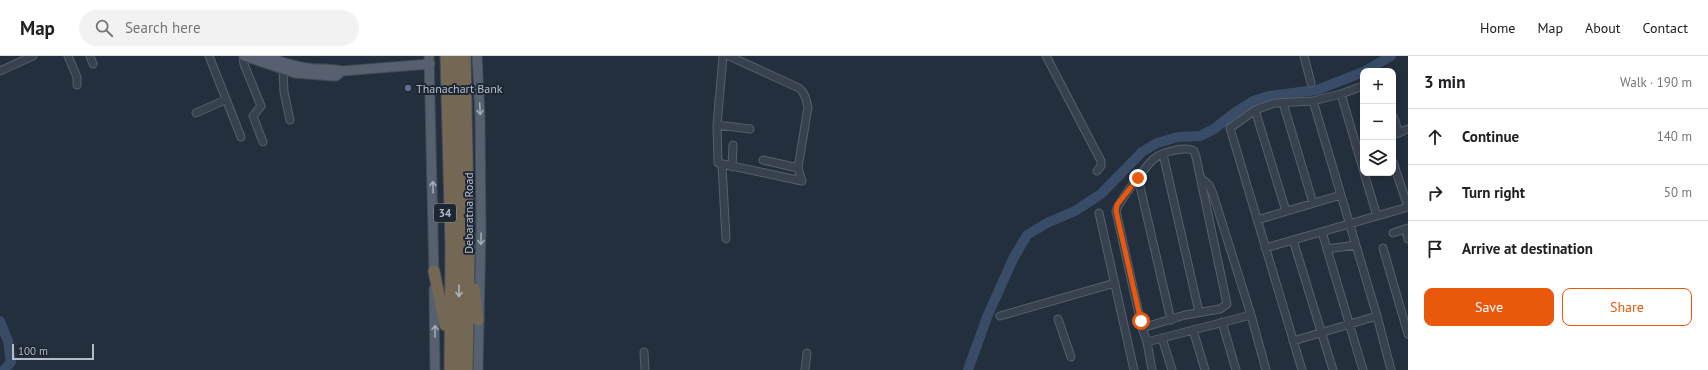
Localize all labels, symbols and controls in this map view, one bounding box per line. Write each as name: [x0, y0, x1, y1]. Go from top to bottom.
search box: [79, 10, 359, 46]
text: Map: [20, 16, 55, 40]
icon: search: [93, 17, 115, 39]
text: Search here: [125, 18, 201, 37]
text: Home: [1480, 19, 1515, 37]
text: Map: [1537, 19, 1563, 37]
text: About: [1585, 19, 1621, 37]
text: Contact: [1643, 19, 1688, 37]
map controls: [1360, 68, 1396, 176]
button: +: [1360, 68, 1396, 104]
text: 3 min: [1424, 71, 1465, 93]
text: Walk · 190 m: [1620, 74, 1692, 91]
place label: Thanachart Bank: [416, 81, 503, 96]
marker: Thanachart Bank: [403, 83, 413, 93]
one-way arrow: [476, 102, 483, 115]
button: −: [1360, 104, 1396, 140]
icon: ahead: [1424, 126, 1446, 148]
text: Continue: [1462, 127, 1519, 146]
text: 140 m: [1657, 128, 1692, 145]
button: layers: [1360, 140, 1396, 176]
route end: [1129, 169, 1147, 187]
street label: Debaratna Road: [461, 172, 476, 254]
one-way arrow: [429, 181, 437, 194]
icon: right: [1424, 182, 1446, 204]
text: Turn right: [1462, 183, 1525, 202]
text: 50 m: [1664, 184, 1692, 201]
road number: 34: [434, 204, 456, 222]
one-way arrow: [477, 232, 485, 245]
icon: arrive: [1424, 238, 1446, 260]
text: Arrive at destination: [1462, 239, 1593, 258]
one-way arrow: [455, 284, 463, 297]
button: Save: [1424, 288, 1554, 326]
button: Share: [1562, 288, 1692, 326]
route start: [1132, 312, 1150, 330]
one-way arrow: [431, 325, 439, 338]
scale bar: [12, 342, 94, 361]
text: 100 m: [18, 344, 48, 358]

